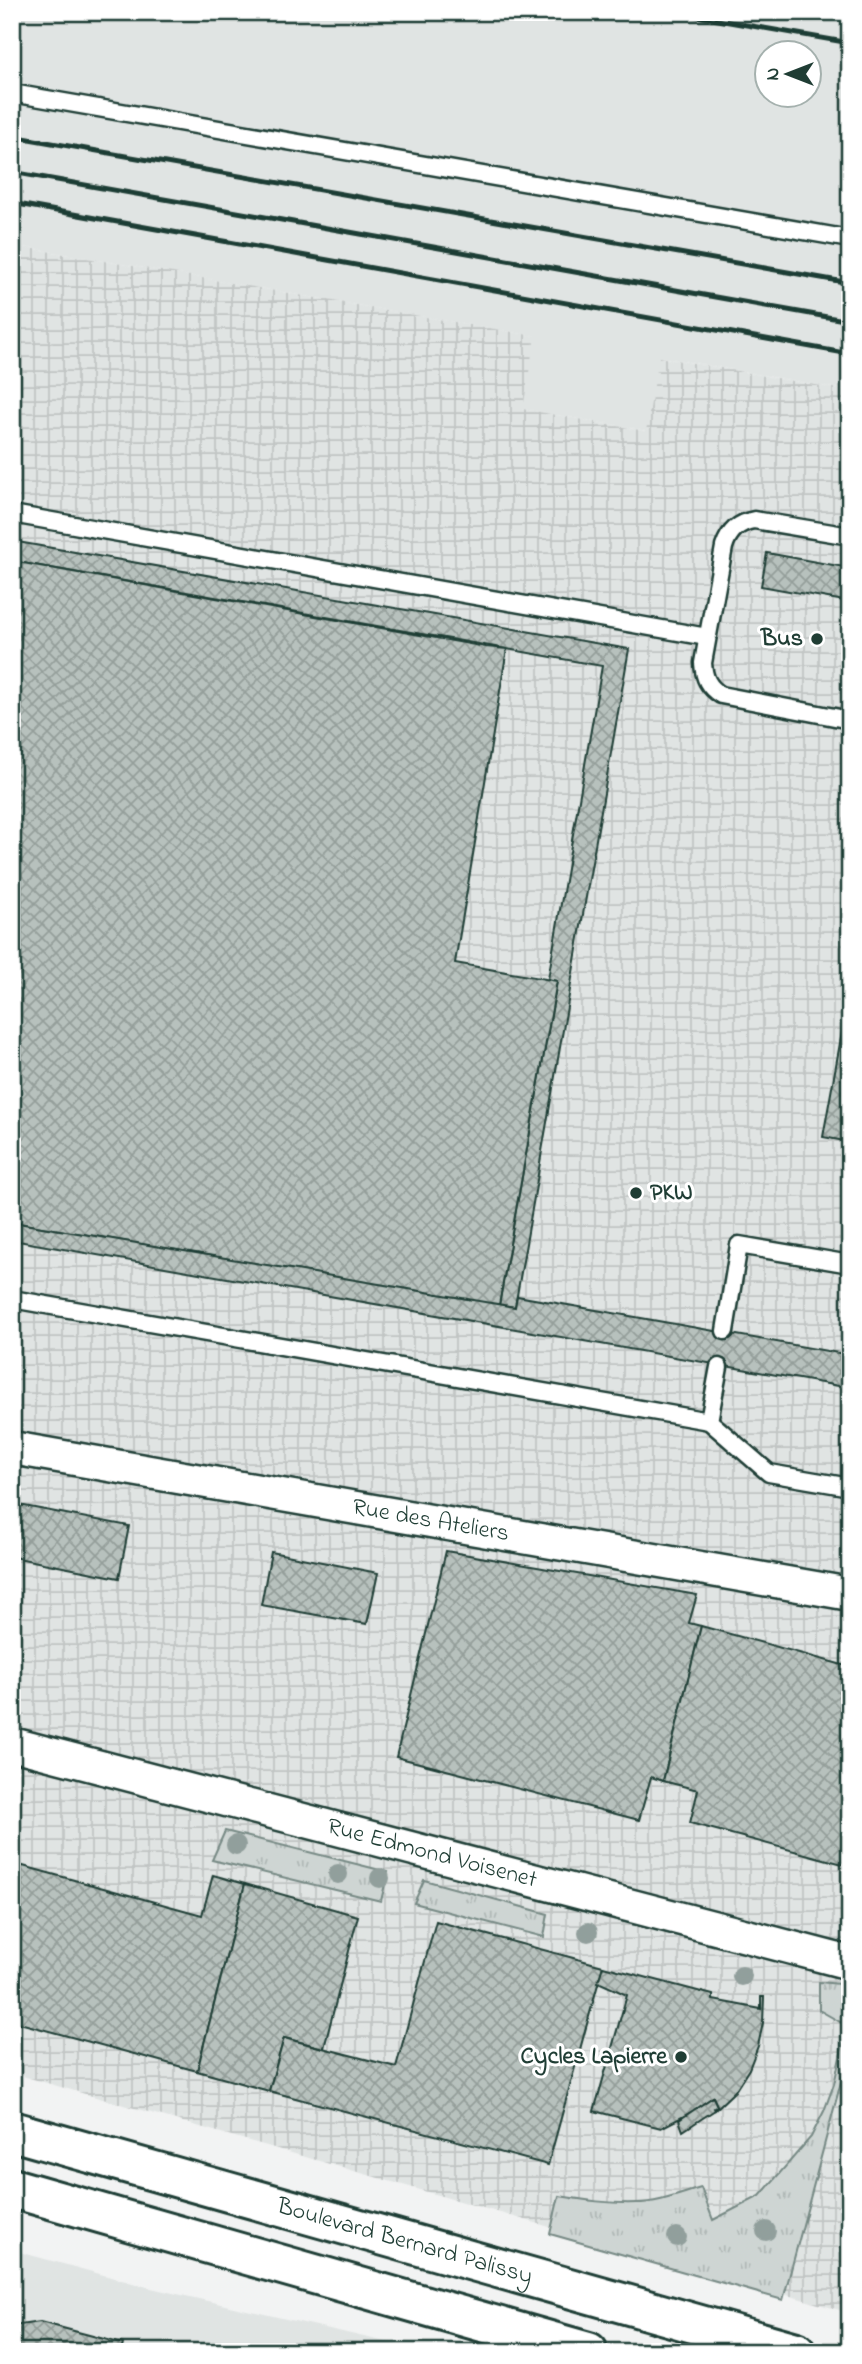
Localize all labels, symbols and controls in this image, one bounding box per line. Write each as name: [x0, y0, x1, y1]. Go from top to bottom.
north arrow: [754, 38, 824, 108]
text: N: [760, 67, 787, 80]
place label: Bus: [760, 622, 803, 657]
marker: Bus: [809, 631, 825, 647]
place label: PKW: [650, 1176, 693, 1211]
marker: PKW: [628, 1185, 644, 1201]
street label: Rue des Ateliers: [350, 1490, 512, 1552]
street label: Rue Edmond Voisenet: [323, 1810, 541, 1898]
place label: Cycles Lapierre: [521, 2040, 668, 2076]
marker: Cycles Lapierre: [673, 2049, 689, 2065]
street label: Boulevard Bernard Palissy: [272, 2189, 537, 2295]

